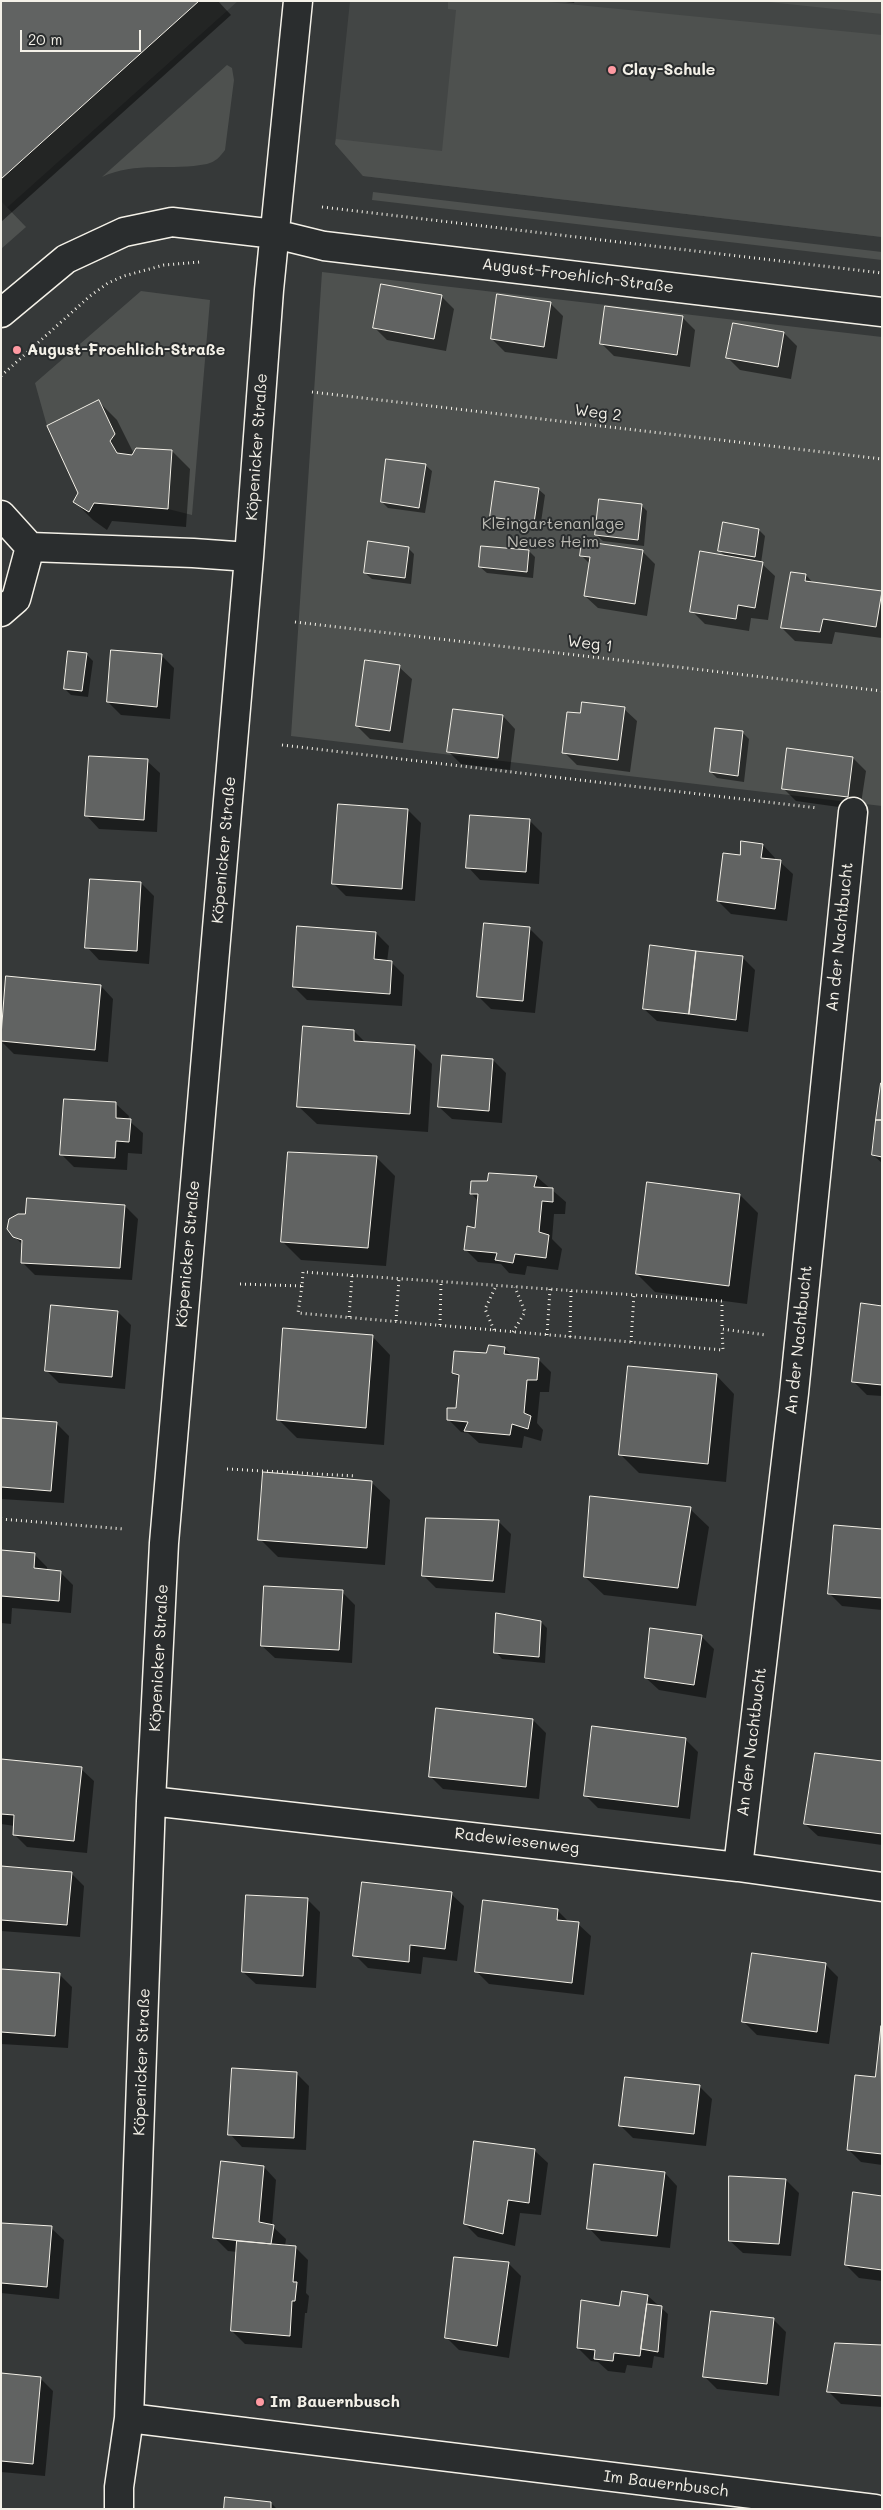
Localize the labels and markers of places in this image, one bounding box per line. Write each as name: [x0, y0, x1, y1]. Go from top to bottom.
place label: Clay-Schule: [622, 60, 715, 80]
marker: Clay-Schule: [606, 64, 618, 76]
place label: August-Froehlich-Straße: [27, 340, 225, 360]
marker: August-Froehlich-Straße: [11, 344, 23, 356]
place label: Im Bauernbusch: [270, 2392, 400, 2412]
marker: Im Bauernbusch: [254, 2396, 266, 2408]

